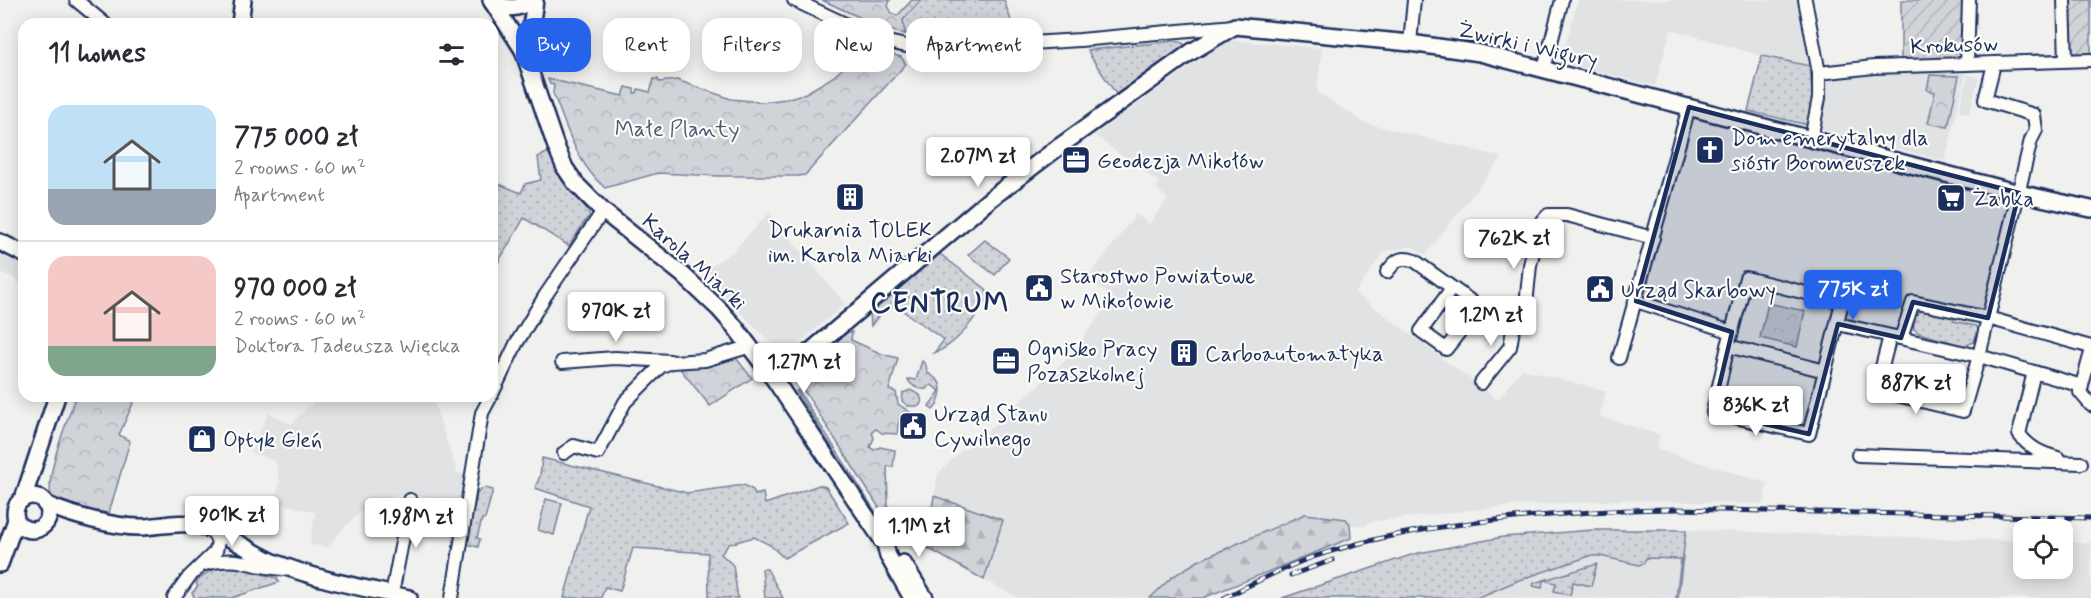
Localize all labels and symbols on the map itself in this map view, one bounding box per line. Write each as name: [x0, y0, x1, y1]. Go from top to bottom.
street label: Żwirki i Wigury: [1454, 16, 1600, 79]
street label: Krokusów: [1910, 30, 1998, 62]
park label: Małe Planty: [615, 116, 739, 144]
place label: Dom emerytalny dla sióstr Boromeuszek: [1731, 125, 1929, 178]
church icon: Dom emerytalny dla sióstr Boromeuszek: [1694, 134, 1726, 166]
pin: 2.07M zł: [916, 137, 1040, 188]
office icon: Geodezja Mikołów: [1060, 144, 1092, 176]
place label: Geodezja Mikołów: [1097, 148, 1264, 176]
building icon: Drukarnia TOLEK im. Karola Miarki: [834, 181, 866, 213]
supermarket icon: Żabka: [1935, 182, 1967, 214]
place label: Żabka: [1972, 186, 2034, 214]
street label: Karola Miarki: [635, 208, 752, 317]
place label: Drukarnia TOLEK im. Karola Miarki: [768, 217, 932, 270]
pin: 762K zł: [1459, 219, 1569, 270]
place label: Starostwo Powiatowe w Mikołowie: [1060, 263, 1255, 316]
pin: 775K zł: [1798, 270, 1908, 321]
public building icon: Starostwo Powiatowe w Mikołowie: [1023, 272, 1055, 304]
public building icon: Urząd Skarbowy: [1584, 273, 1616, 305]
place label: Urząd Skarbowy: [1621, 277, 1776, 305]
district label: CENTRUM: [870, 286, 1010, 323]
pin: 970K zł: [561, 292, 671, 343]
pin: 1.2M zł: [1436, 296, 1546, 347]
place label: Ognisko Pracy Pozaszkolnej: [1027, 336, 1158, 390]
building icon: Carboautomatyka: [1168, 337, 1200, 369]
place label: Carboautomatyka: [1205, 341, 1384, 369]
pin: 1.27M zł: [742, 343, 866, 394]
office icon: Ognisko Pracy Pozaszkolnej: [990, 345, 1022, 377]
pin: 887K zł: [1861, 364, 1971, 415]
pin: 836K zł: [1701, 386, 1811, 437]
place label: Urząd Stanu Cywilnego: [934, 401, 1048, 457]
public building icon: Urząd Stanu Cywilnego: [897, 410, 929, 442]
shop icon: Optyk Gleń: [186, 423, 218, 455]
place label: Optyk Gleń: [223, 427, 322, 455]
pin: 901K zł: [177, 496, 287, 547]
pin: 1.98M zł: [354, 498, 478, 549]
pin: 1.1M zł: [864, 507, 974, 558]

